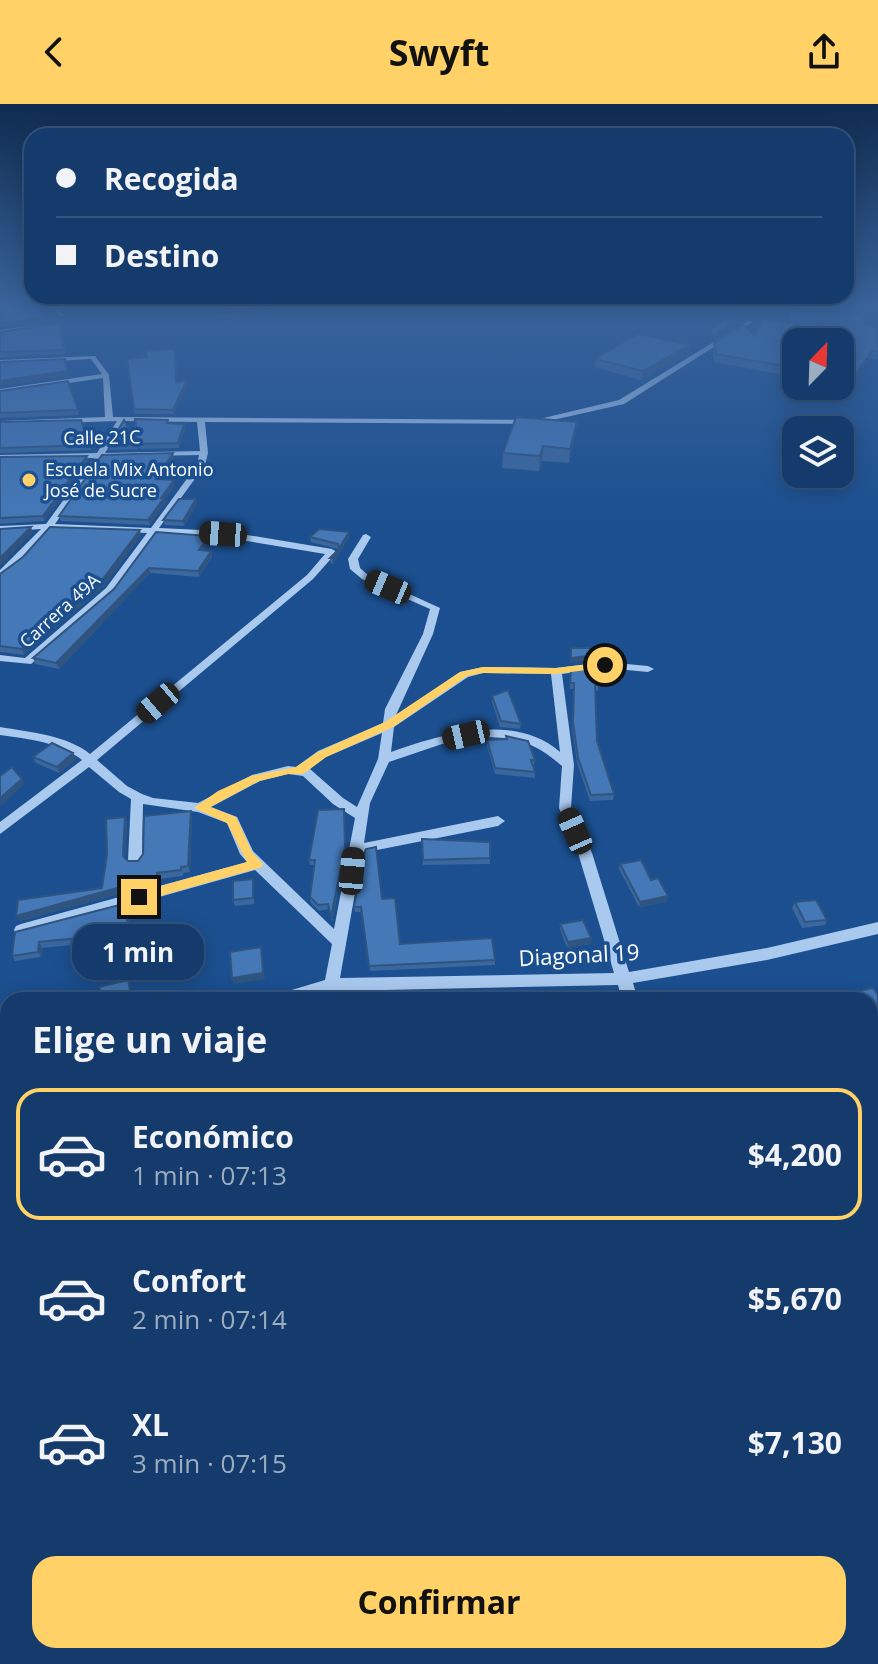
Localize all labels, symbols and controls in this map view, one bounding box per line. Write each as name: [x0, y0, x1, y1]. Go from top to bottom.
text: Swyft: [389, 28, 489, 77]
icon: back: [32, 30, 76, 74]
icon: share: [802, 30, 846, 74]
text: Recogida: [104, 158, 239, 199]
text: Destino: [104, 235, 219, 276]
north arrow: [782, 328, 854, 400]
map controls: [782, 328, 854, 488]
button: layers: [782, 416, 854, 488]
street label: Calle 21C: [63, 424, 141, 450]
place label: Escuela Mix Antonio José de Sucre: [43, 457, 213, 502]
marker: Escuela Mix Antonio José de Sucre: [20, 471, 38, 489]
car: [198, 520, 248, 548]
street label: Carrera 49A: [14, 567, 105, 653]
car: [361, 567, 415, 607]
route start: [587, 647, 623, 683]
car: [132, 678, 184, 728]
car: [440, 718, 492, 752]
car: [554, 804, 596, 858]
car: [338, 846, 366, 896]
route end: [121, 879, 157, 915]
callout: 1 min: [73, 925, 205, 981]
text: 1 min: [102, 934, 174, 970]
street label: Diagonal 19: [518, 936, 640, 972]
text: Elige un viaje: [32, 1015, 267, 1064]
text: Económico: [132, 1116, 294, 1157]
icon: car: [36, 1118, 108, 1190]
text: $4,200: [748, 1134, 842, 1175]
text: 1 min · 07:13: [132, 1157, 287, 1193]
text: Confort: [132, 1260, 246, 1301]
icon: car: [36, 1262, 108, 1334]
text: $5,670: [748, 1278, 842, 1319]
text: 2 min · 07:14: [132, 1301, 287, 1337]
text: XL: [132, 1404, 169, 1445]
icon: car: [36, 1406, 108, 1478]
text: $7,130: [748, 1422, 842, 1463]
text: 3 min · 07:15: [132, 1445, 287, 1481]
button: Confirmar: [32, 1556, 846, 1648]

